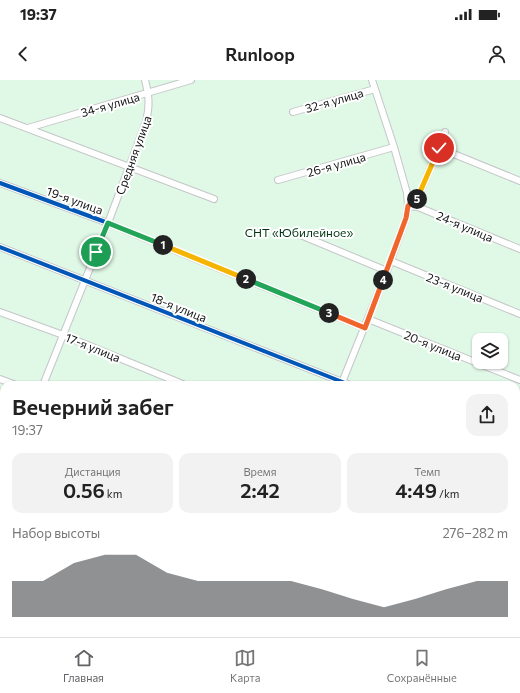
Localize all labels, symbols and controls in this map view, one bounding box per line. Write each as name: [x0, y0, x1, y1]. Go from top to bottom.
text: 19:37: [20, 5, 57, 23]
icon: back: [12, 43, 34, 65]
text: Runloop: [225, 43, 295, 65]
icon: person: [486, 43, 508, 65]
street label: 32-я улица: [303, 85, 365, 115]
street label: 34-я улица: [79, 89, 141, 119]
street label: Средняя улица: [112, 114, 154, 196]
pin: [422, 131, 456, 165]
icon: check: [428, 137, 450, 159]
street label: 26-я улица: [305, 149, 367, 179]
street label: 19-я улица: [45, 183, 105, 217]
pin: 5: [407, 189, 427, 209]
text: 5: [414, 192, 420, 205]
street label: 24-я улица: [435, 208, 495, 244]
park label: СНТ «Юбилейное»: [245, 225, 353, 239]
pin: [79, 235, 113, 269]
pin: 1: [153, 235, 173, 255]
text: 1: [161, 238, 165, 251]
icon: arrive: [85, 241, 107, 263]
pin: 2: [236, 269, 256, 289]
street label: 23-я улица: [425, 269, 485, 305]
pin: 4: [373, 270, 393, 290]
text: 2: [243, 272, 249, 285]
text: 4: [380, 273, 386, 286]
street label: 18-я улица: [149, 289, 209, 325]
pin: 3: [319, 303, 339, 323]
text: 3: [326, 306, 332, 319]
street label: 20-я улица: [402, 327, 464, 363]
street label: 17-я улица: [64, 330, 122, 364]
map controls: [472, 333, 508, 369]
button: layers: [472, 333, 508, 369]
text: Вечерний забег: [12, 393, 174, 420]
button: share: [466, 394, 508, 436]
text: 19:37: [12, 422, 43, 438]
text: Дистанция: [65, 465, 121, 478]
text: Время: [244, 465, 276, 478]
text: Темп: [414, 465, 440, 478]
text: 0.56: [63, 478, 105, 502]
text: 2:42: [240, 478, 280, 502]
text: 4:49: [395, 478, 437, 502]
text: km: [105, 487, 122, 500]
text: /km: [437, 487, 459, 500]
text: Набор высоты: [12, 525, 100, 541]
text: 276–282 m: [442, 525, 508, 541]
tab: Главная: [63, 647, 104, 684]
tab: Карта: [230, 647, 260, 684]
tab: Сохранённые: [387, 647, 457, 684]

